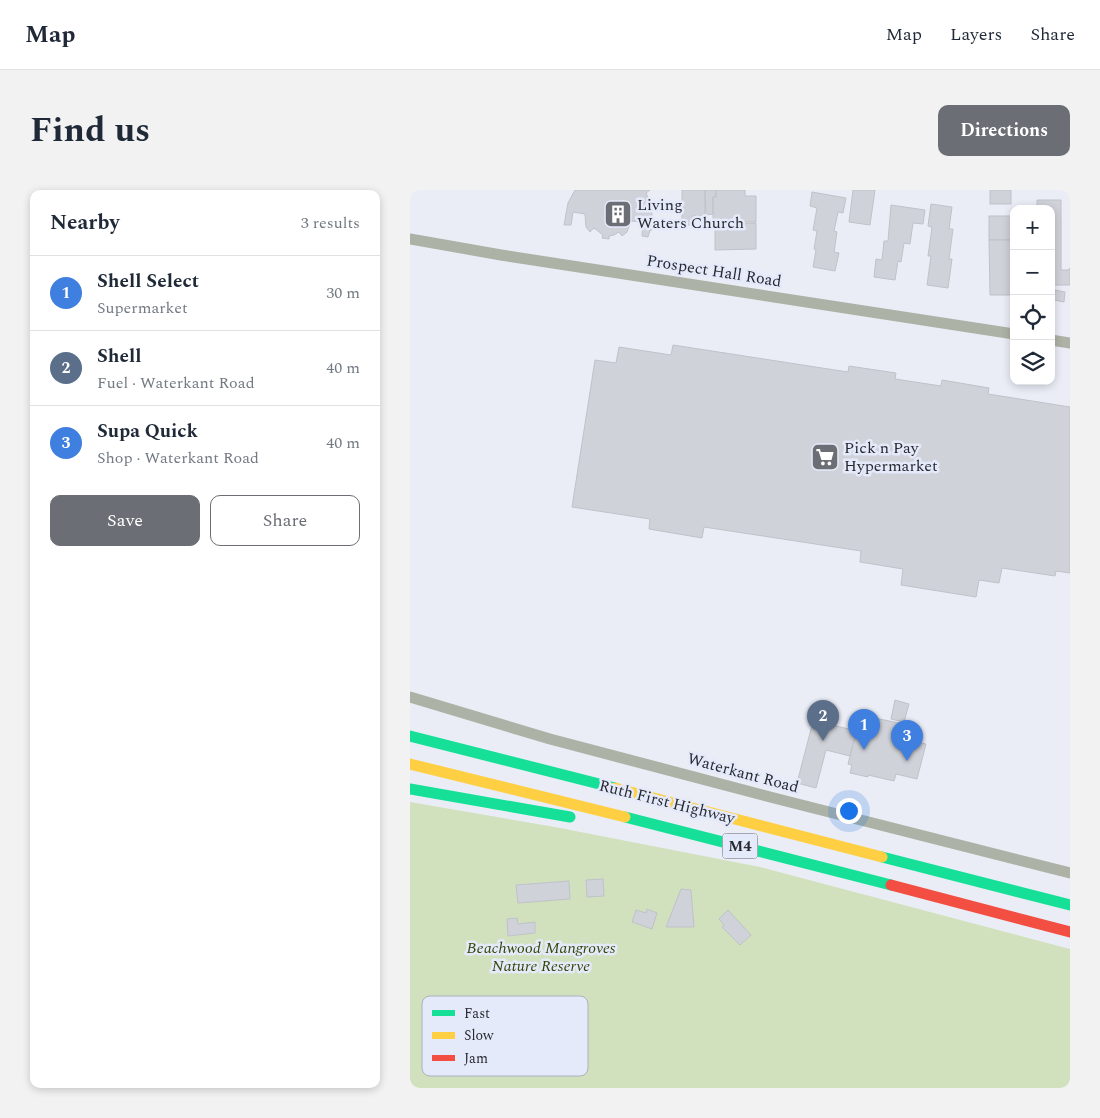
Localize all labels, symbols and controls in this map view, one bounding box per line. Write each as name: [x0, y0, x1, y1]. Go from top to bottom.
text: Map: [25, 17, 75, 53]
text: Map: [886, 21, 922, 48]
text: Layers: [950, 21, 1002, 48]
text: Share: [1030, 21, 1075, 48]
text: Find us: [30, 104, 150, 157]
button: Directions: [938, 105, 1070, 156]
place label: Living Waters Church: [637, 193, 744, 235]
building icon: Living Waters Church: [603, 199, 633, 229]
map controls: [1010, 205, 1055, 385]
button: +: [1010, 205, 1055, 250]
text: Nearby: [50, 207, 120, 239]
text: 3 results: [301, 211, 360, 235]
street label: Prospect Hall Road: [645, 248, 783, 294]
button: −: [1010, 250, 1055, 295]
text: Shell Select: [97, 267, 199, 296]
text: 1: [62, 281, 70, 305]
text: 30 m: [326, 281, 360, 305]
button: locate: [1010, 295, 1055, 340]
text: Supermarket: [97, 296, 188, 320]
button: layers: [1010, 340, 1055, 385]
text: Shell: [97, 342, 141, 371]
text: 2: [62, 356, 70, 380]
text: 40 m: [326, 356, 360, 380]
text: Fuel · Waterkant Road: [97, 371, 255, 395]
text: Supa Quick: [97, 417, 198, 446]
text: 3: [62, 431, 70, 455]
text: 40 m: [326, 431, 360, 455]
place label: Pick n Pay Hypermarket: [844, 436, 938, 478]
supermarket icon: Pick n Pay Hypermarket: [810, 442, 840, 472]
text: Shop · Waterkant Road: [97, 446, 259, 470]
button: Save: [50, 495, 200, 546]
button: Share: [210, 495, 360, 546]
pin: 2: [807, 700, 839, 741]
pin: 1: [848, 709, 880, 750]
pin: 3: [891, 720, 923, 761]
street label: Waterkant Road: [685, 747, 801, 799]
street label: Ruth First Highway: [597, 774, 739, 831]
your location: [836, 798, 862, 824]
road number: M4: [722, 834, 758, 858]
park label: Beachwood Mangroves Nature Reserve: [467, 936, 616, 978]
legend: [422, 996, 588, 1076]
text: Fast: [464, 1003, 490, 1024]
text: Slow: [464, 1025, 494, 1046]
text: Jam: [464, 1048, 488, 1069]

